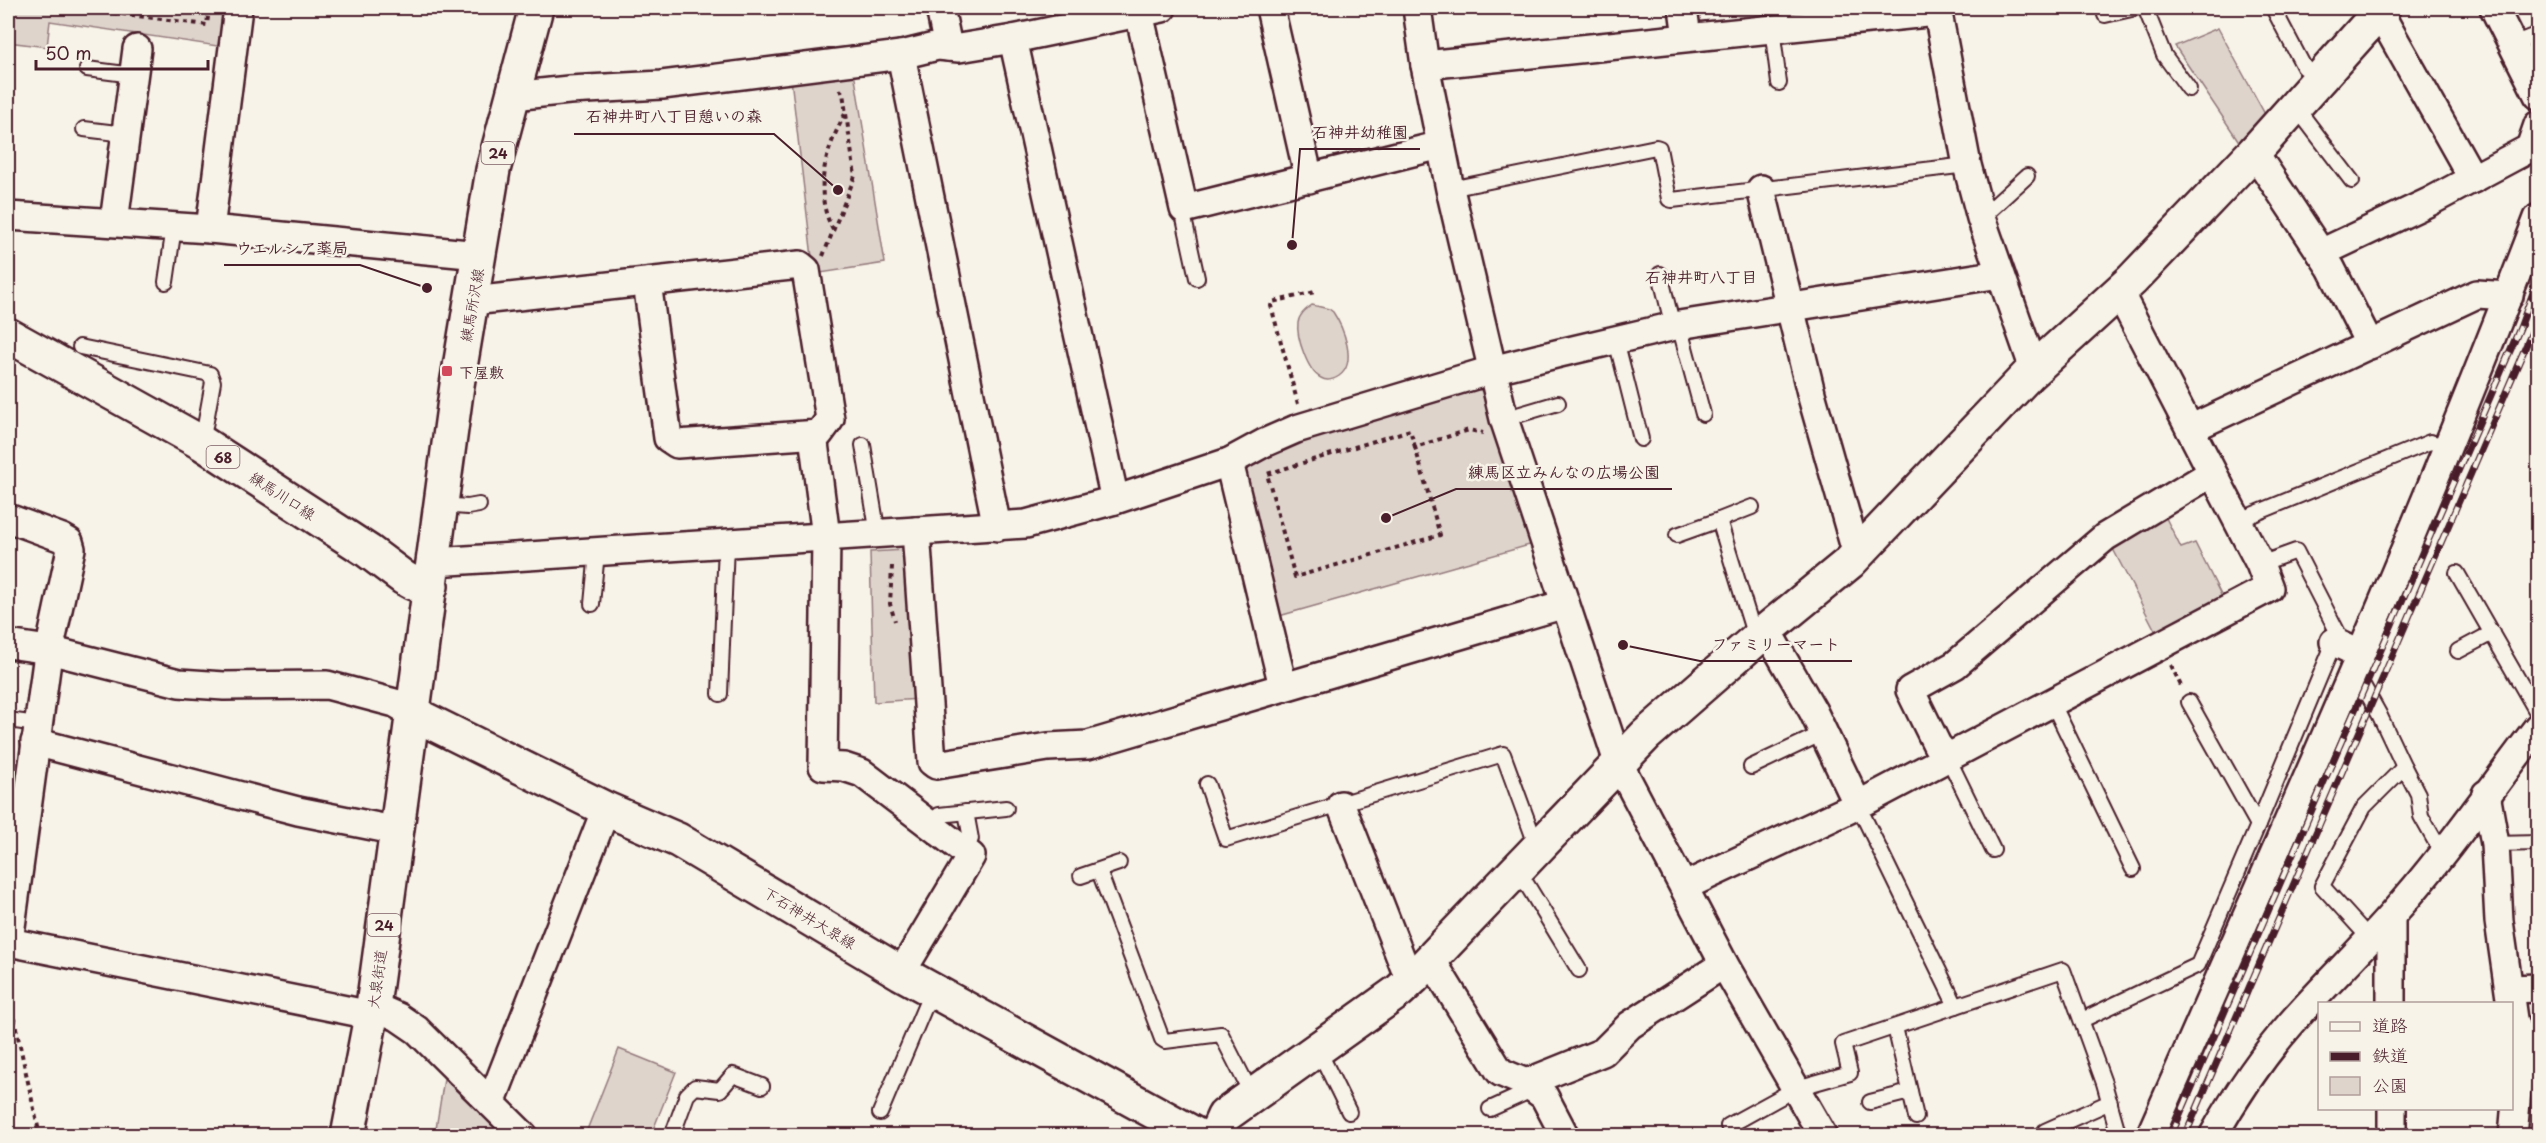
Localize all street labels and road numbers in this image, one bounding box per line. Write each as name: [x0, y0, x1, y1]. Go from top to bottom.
road number: 24: [482, 142, 514, 164]
street label: 練馬所沢線: [453, 266, 489, 344]
road number: 68: [206, 446, 240, 468]
street label: 練馬川口線: [245, 465, 321, 525]
street label: 下石神井大泉線: [759, 880, 861, 954]
road number: 24: [368, 914, 400, 936]
street label: 大泉街道: [360, 948, 392, 1010]

